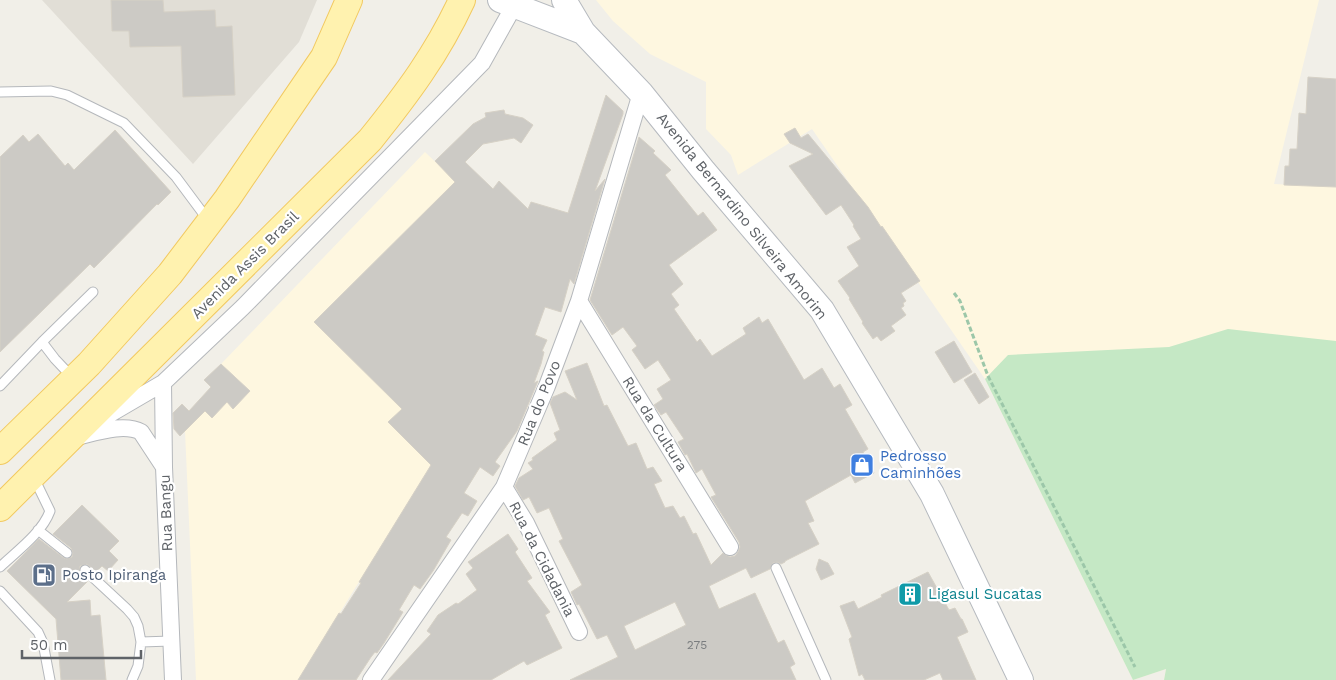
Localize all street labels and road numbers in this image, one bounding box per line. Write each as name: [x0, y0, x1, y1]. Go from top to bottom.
street label: Avenida Bernardino Silveira Amorim: [653, 109, 831, 323]
street label: Avenida Assis Brasil: [188, 207, 303, 322]
street label: Rua do Povo: [514, 358, 564, 448]
street label: Rua da Cultura: [619, 373, 692, 475]
street label: Rua Bangu: [156, 474, 176, 552]
street label: Rua da Cidadania: [505, 498, 579, 620]

